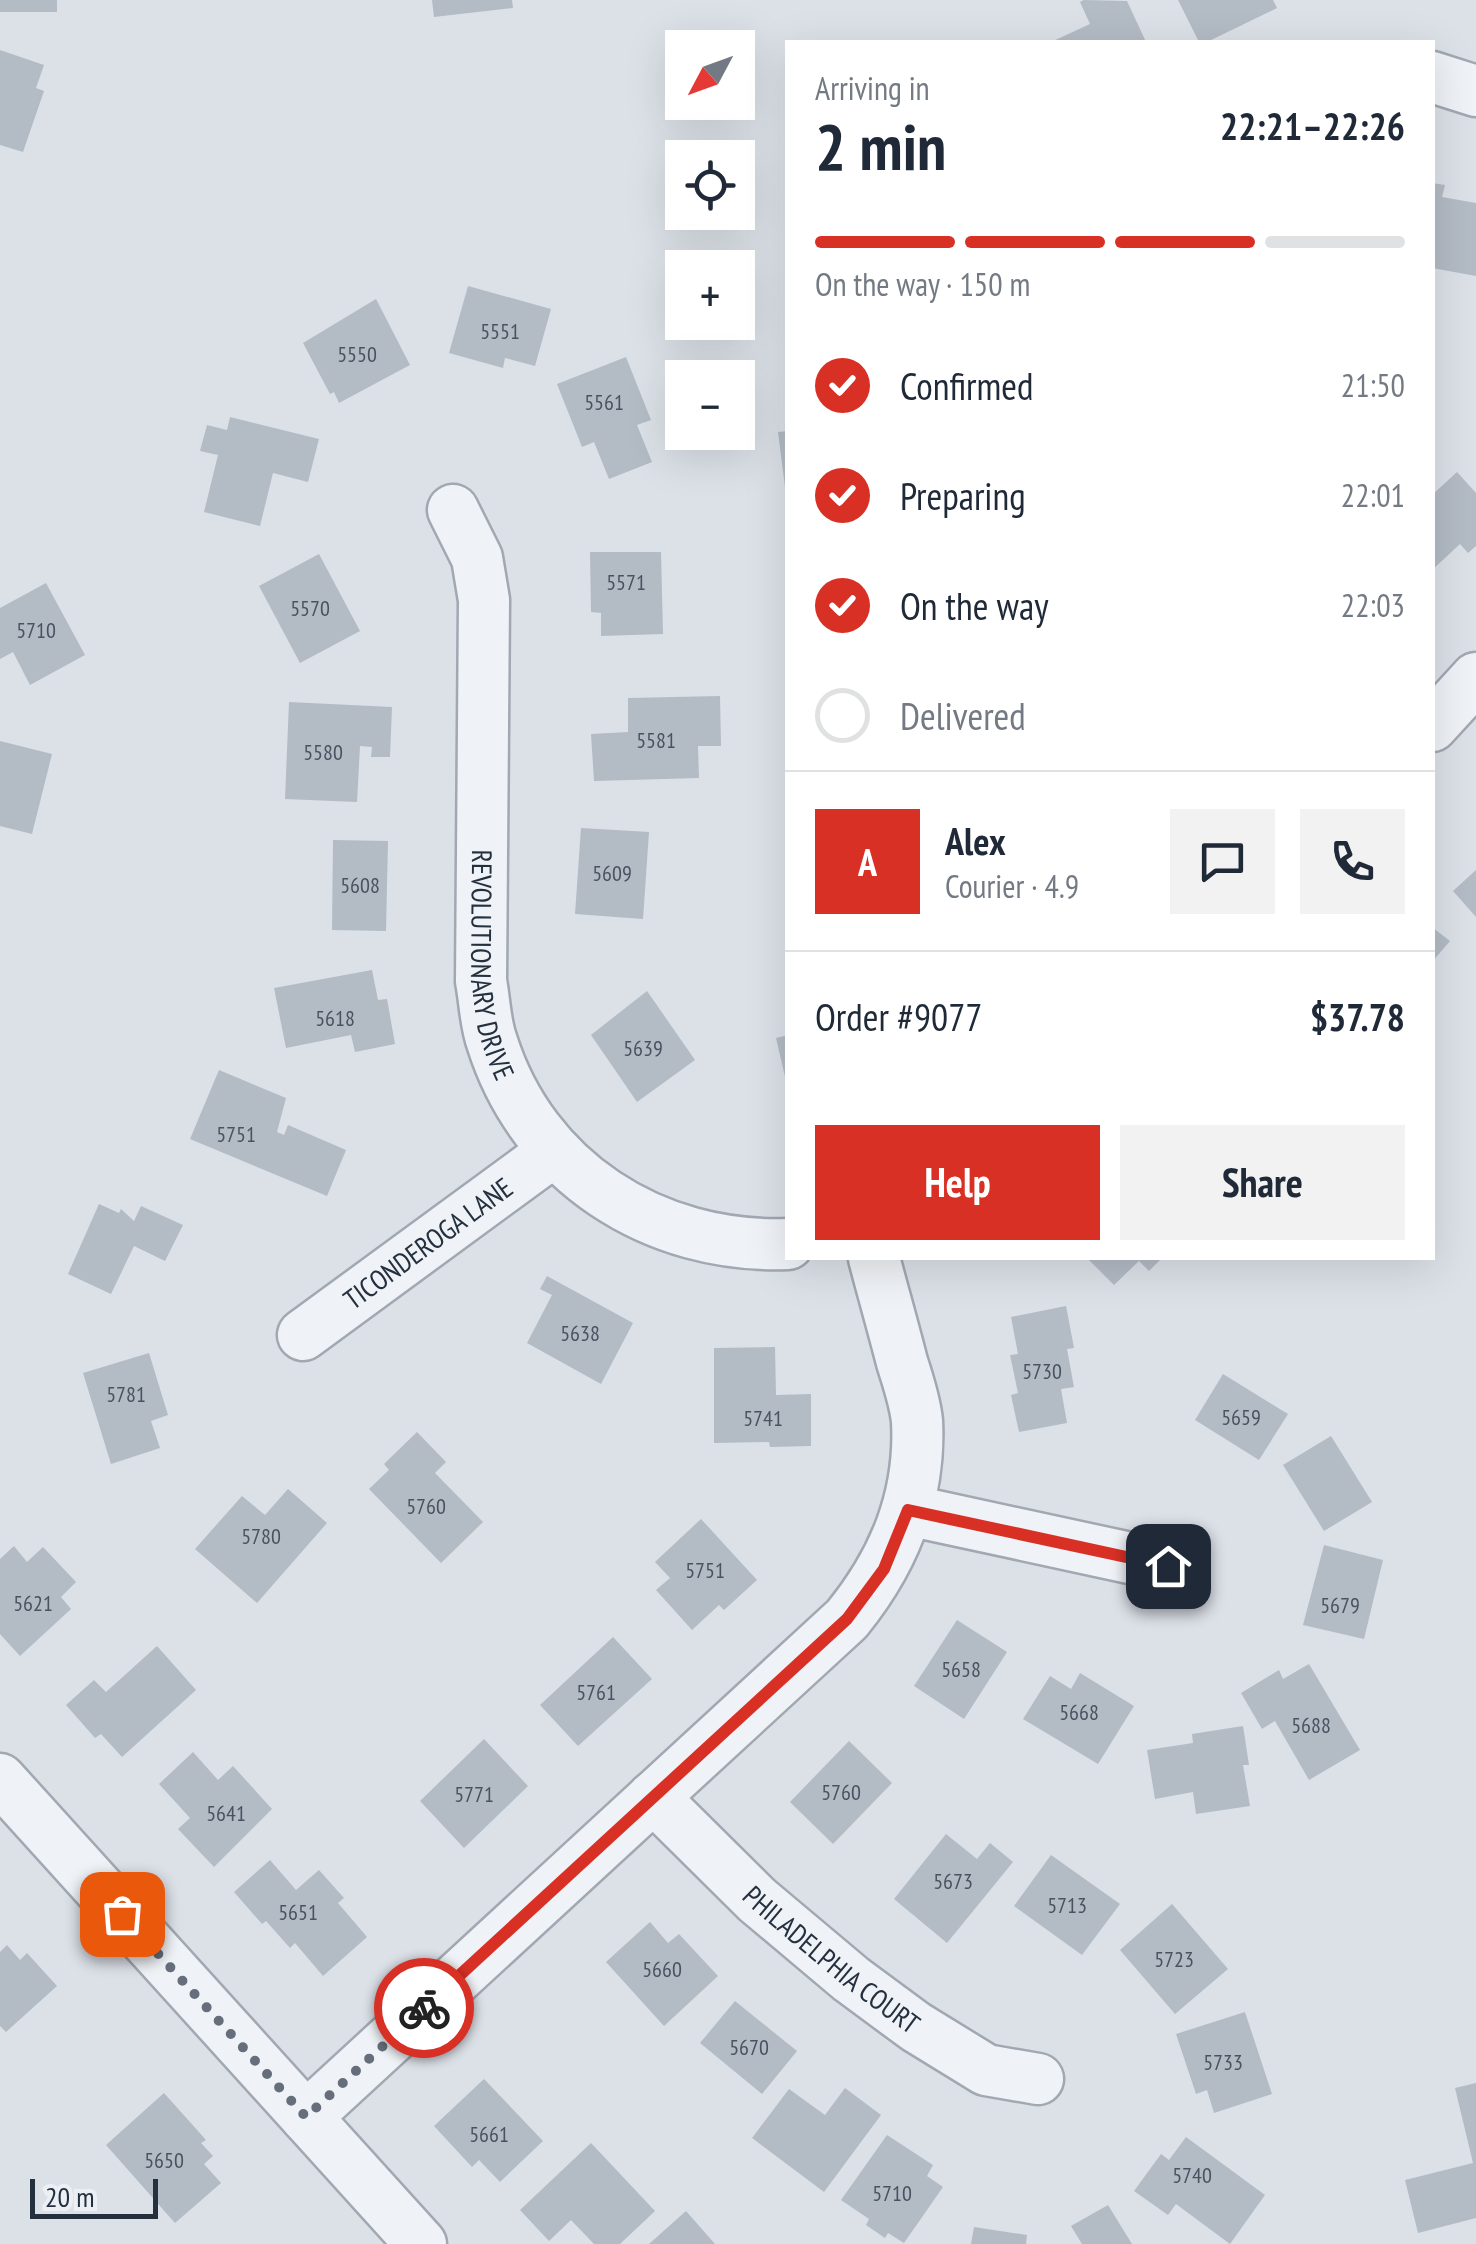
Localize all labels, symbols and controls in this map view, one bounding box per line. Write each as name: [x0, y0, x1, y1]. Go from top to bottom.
north arrow: [665, 30, 755, 120]
map controls: [665, 30, 755, 450]
text: Arriving in: [815, 67, 930, 109]
text: 22:21–22:26: [1220, 101, 1405, 150]
text: 2 min: [815, 104, 946, 188]
button: locate: [665, 140, 755, 230]
button: +: [665, 250, 755, 340]
text: On the way · 150 m: [815, 263, 1030, 305]
house number: 5551: [480, 317, 520, 345]
house number: 5550: [337, 340, 377, 368]
icon: check: [815, 358, 870, 413]
button: −: [665, 360, 755, 450]
text: Confirmed: [900, 361, 1033, 410]
text: 21:50: [1341, 364, 1405, 406]
house number: 5561: [584, 388, 624, 416]
icon: check: [815, 468, 870, 523]
text: Preparing: [900, 471, 1026, 520]
text: 22:01: [1341, 474, 1405, 516]
house number: 5571: [606, 568, 646, 596]
icon: check: [815, 578, 870, 633]
text: On the way: [900, 581, 1048, 630]
text: 22:03: [1341, 584, 1405, 626]
house number: 5570: [290, 594, 330, 622]
house number: 5710: [16, 616, 56, 644]
text: Delivered: [900, 691, 1026, 740]
house number: 5581: [636, 726, 676, 754]
house number: 5580: [303, 738, 343, 766]
button: chat: [1170, 809, 1275, 914]
button: phone: [1300, 809, 1405, 914]
text: Alex: [945, 816, 1006, 865]
text: A: [858, 837, 877, 886]
street label: REVOLUTIONARY DRIVE: [463, 850, 523, 1085]
house number: 5609: [592, 859, 632, 887]
text: Courier · 4.9: [945, 865, 1079, 907]
house number: 5608: [340, 871, 380, 899]
text: Order #9077: [815, 992, 982, 1041]
text: $37.78: [1310, 992, 1405, 1041]
house number: 5618: [315, 1004, 355, 1032]
house number: 5639: [623, 1034, 663, 1062]
house number: 5751: [216, 1120, 256, 1148]
button: Help: [815, 1125, 1100, 1240]
button: Share: [1120, 1125, 1405, 1240]
street label: TICONDEROGA LANE: [336, 1169, 520, 1317]
house number: 5638: [560, 1319, 600, 1347]
house number: 5730: [1022, 1357, 1062, 1385]
house number: 5781: [106, 1380, 146, 1408]
house number: 5659: [1221, 1403, 1261, 1431]
house number: 5741: [743, 1404, 783, 1432]
house number: 5760: [406, 1492, 446, 1520]
house number: 5780: [241, 1522, 281, 1550]
pin: [1126, 1524, 1211, 1609]
icon: home: [1141, 1539, 1196, 1594]
house number: 5751: [685, 1556, 725, 1584]
house number: 5621: [13, 1589, 53, 1617]
house number: 5679: [1320, 1591, 1360, 1619]
house number: 5658: [941, 1655, 981, 1683]
house number: 5761: [576, 1678, 616, 1706]
house number: 5668: [1059, 1698, 1099, 1726]
house number: 5688: [1291, 1711, 1331, 1739]
house number: 5760: [821, 1778, 861, 1806]
house number: 5771: [454, 1780, 494, 1808]
house number: 5641: [206, 1799, 246, 1827]
house number: 5673: [933, 1867, 973, 1895]
pin: [80, 1872, 165, 1957]
street label: PHILADELPHIA COURT: [735, 1877, 928, 2042]
icon: bag: [95, 1887, 150, 1942]
house number: 5713: [1047, 1891, 1087, 1919]
house number: 5651: [278, 1898, 318, 1926]
house number: 5723: [1154, 1945, 1194, 1973]
house number: 5660: [642, 1955, 682, 1983]
courier: [374, 1958, 474, 2058]
icon: bike: [397, 1981, 452, 2036]
house number: 5670: [729, 2033, 769, 2061]
house number: 5733: [1203, 2048, 1243, 2076]
house number: 5661: [469, 2120, 509, 2148]
house number: 5650: [144, 2146, 184, 2174]
house number: 5740: [1172, 2161, 1212, 2189]
scale bar: [30, 2174, 158, 2218]
text: 20 m: [45, 2178, 94, 2215]
house number: 5710: [872, 2179, 912, 2207]

